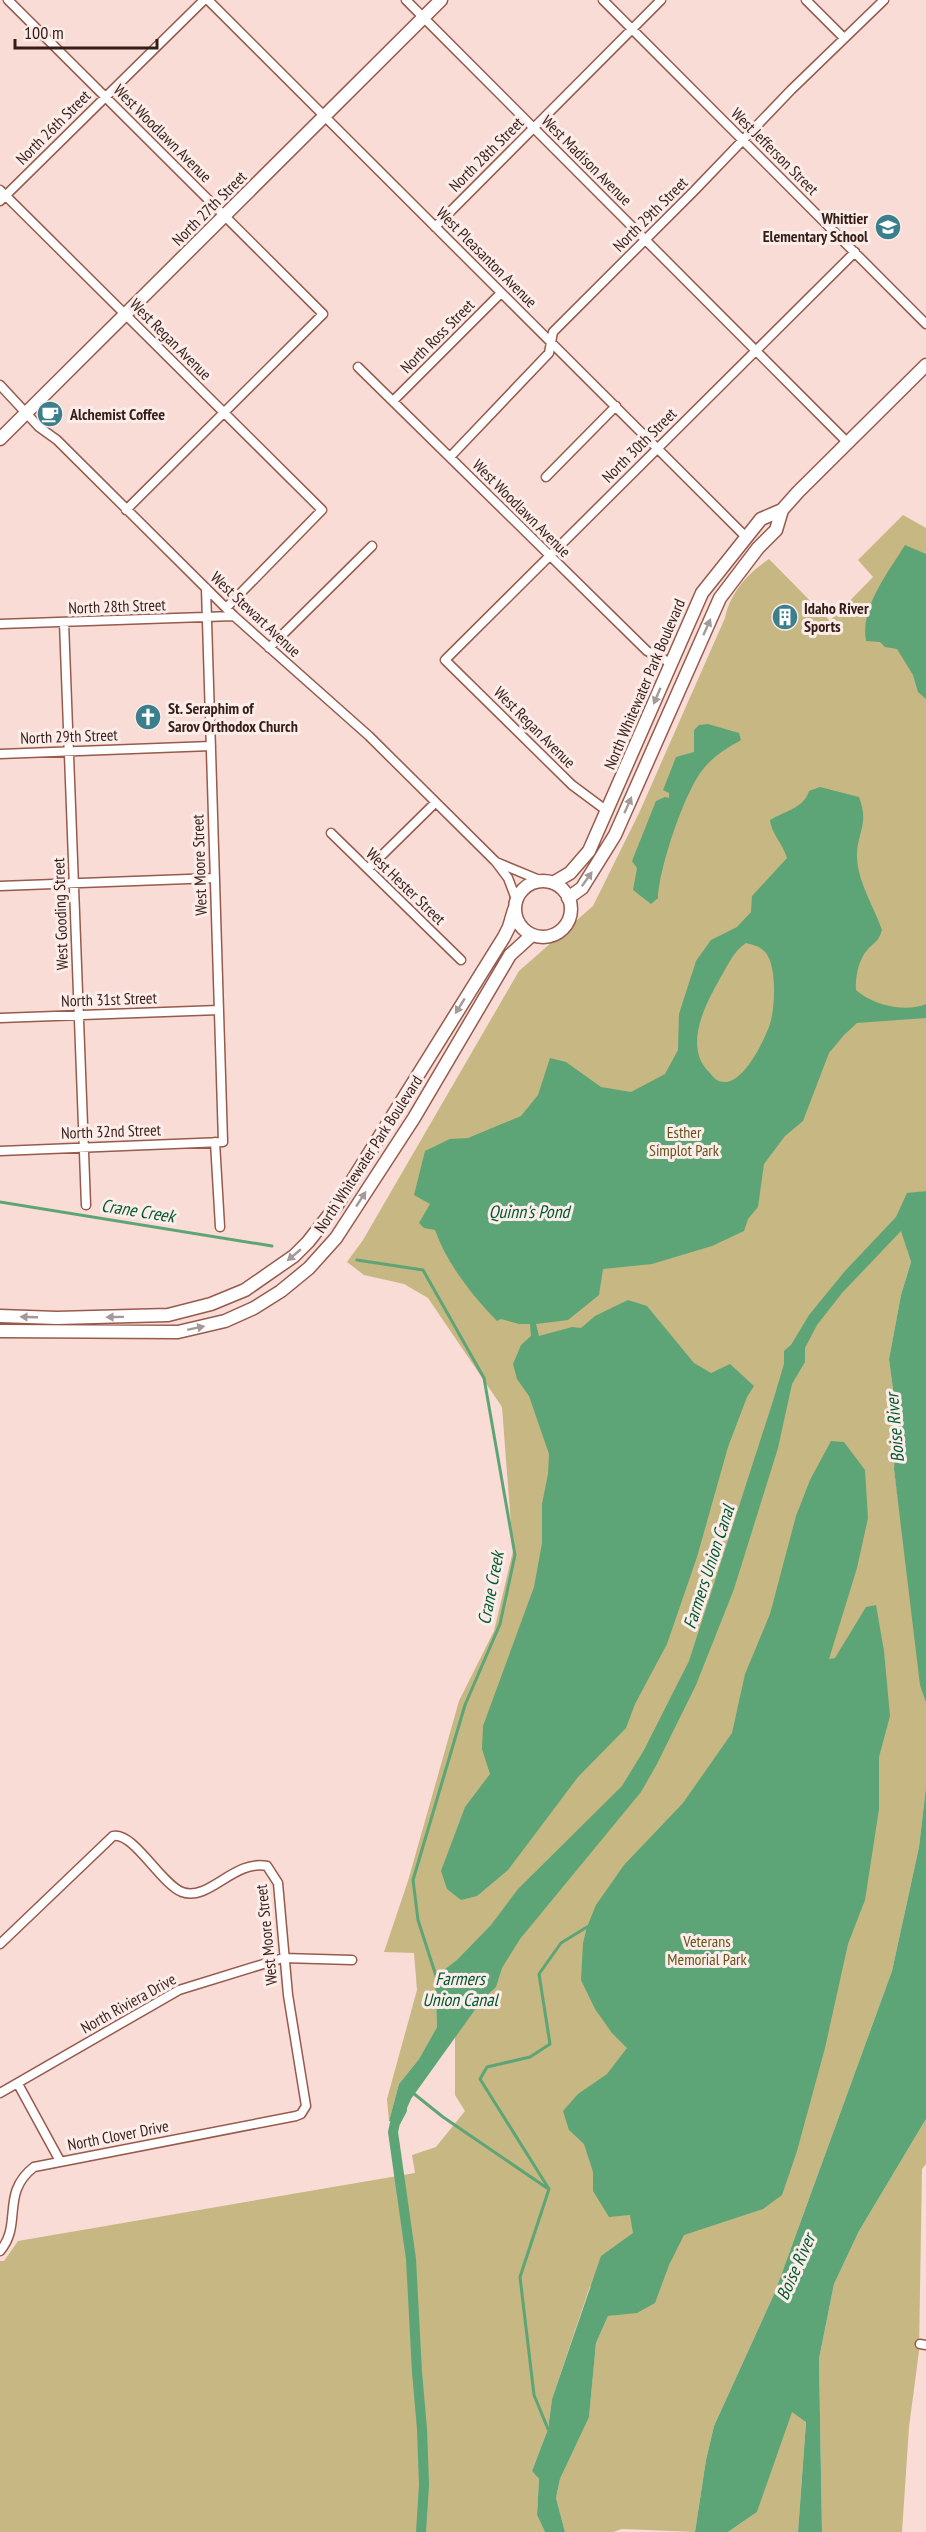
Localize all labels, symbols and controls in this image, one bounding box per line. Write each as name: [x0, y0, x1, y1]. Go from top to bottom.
scale bar: [15, 12, 158, 50]
text: 100 m: [24, 21, 64, 44]
street label: West Woodlawn Avenue: [110, 80, 216, 186]
street label: North 26th Street: [11, 85, 95, 169]
street label: West Jefferson Street: [727, 103, 823, 199]
street label: West Madison Avenue: [538, 111, 636, 209]
street label: North 28th Street: [444, 112, 528, 196]
street label: North 27th Street: [168, 166, 251, 249]
street label: North 29th Street: [608, 172, 692, 256]
street label: West Pleasanton Avenue: [432, 202, 542, 312]
place label: Whittier Elementary School: [763, 208, 868, 246]
school or university icon: Whittier Elementary School: [873, 212, 903, 242]
street label: West Regan Avenue: [126, 294, 216, 384]
street label: North Ross Street: [396, 294, 479, 377]
cafe icon: Alchemist Coffee: [35, 399, 65, 429]
street label: North 30th Street: [597, 403, 681, 487]
place label: Alchemist Coffee: [69, 404, 165, 424]
street label: West Woodlawn Avenue: [469, 455, 575, 561]
street label: West Stewart Avenue: [207, 567, 305, 661]
street label: North 28th Street: [68, 594, 167, 618]
street label: North Whitewater Park Boulevard: [599, 596, 689, 772]
place label: Idaho River Sports: [804, 598, 869, 636]
building icon: Idaho River Sports: [770, 602, 800, 632]
one-way arrow: [703, 618, 712, 635]
street label: West Regan Avenue: [490, 682, 580, 772]
one-way arrow: [652, 687, 662, 705]
place label: St. Seraphim of Sarov Orthodox Church: [168, 698, 298, 736]
church icon: St. Seraphim of Sarov Orthodox Church: [133, 702, 163, 732]
street label: North 29th Street: [20, 724, 119, 748]
one-way arrow: [624, 796, 633, 813]
street label: West Moore Street: [187, 813, 211, 916]
street label: West Hester Street: [362, 843, 450, 929]
street label: West Gooding Street: [48, 857, 72, 971]
one-way arrow: [581, 872, 593, 888]
street label: North 31st Street: [61, 987, 158, 1011]
one-way arrow: [455, 998, 466, 1014]
street label: North Whitewater Park Boulevard: [310, 1072, 426, 1236]
street label: North 32nd Street: [61, 1119, 162, 1143]
park label: Esther Simplot Park: [649, 1122, 720, 1160]
one-way arrow: [355, 1191, 366, 1207]
water label: Crane Creek: [100, 1193, 178, 1228]
water label: Quinn's Pond: [489, 1200, 572, 1223]
one-way arrow: [287, 1248, 302, 1261]
one-way arrow: [105, 1312, 124, 1321]
one-way arrow: [19, 1313, 38, 1322]
one-way arrow: [187, 1323, 206, 1332]
water label: Boise River: [880, 1389, 909, 1464]
water label: Farmers Union Canal: [678, 1500, 740, 1632]
water label: Crane Creek: [472, 1547, 509, 1626]
street label: West Moore Street: [251, 1883, 281, 1987]
park label: Veterans Memorial Park: [667, 1931, 747, 1969]
water label: Farmers Union Canal: [422, 1967, 499, 2011]
street label: North Riviera Drive: [77, 1969, 179, 2037]
street label: North Clover Drive: [66, 2115, 170, 2155]
water label: Boise River: [771, 2228, 821, 2303]

